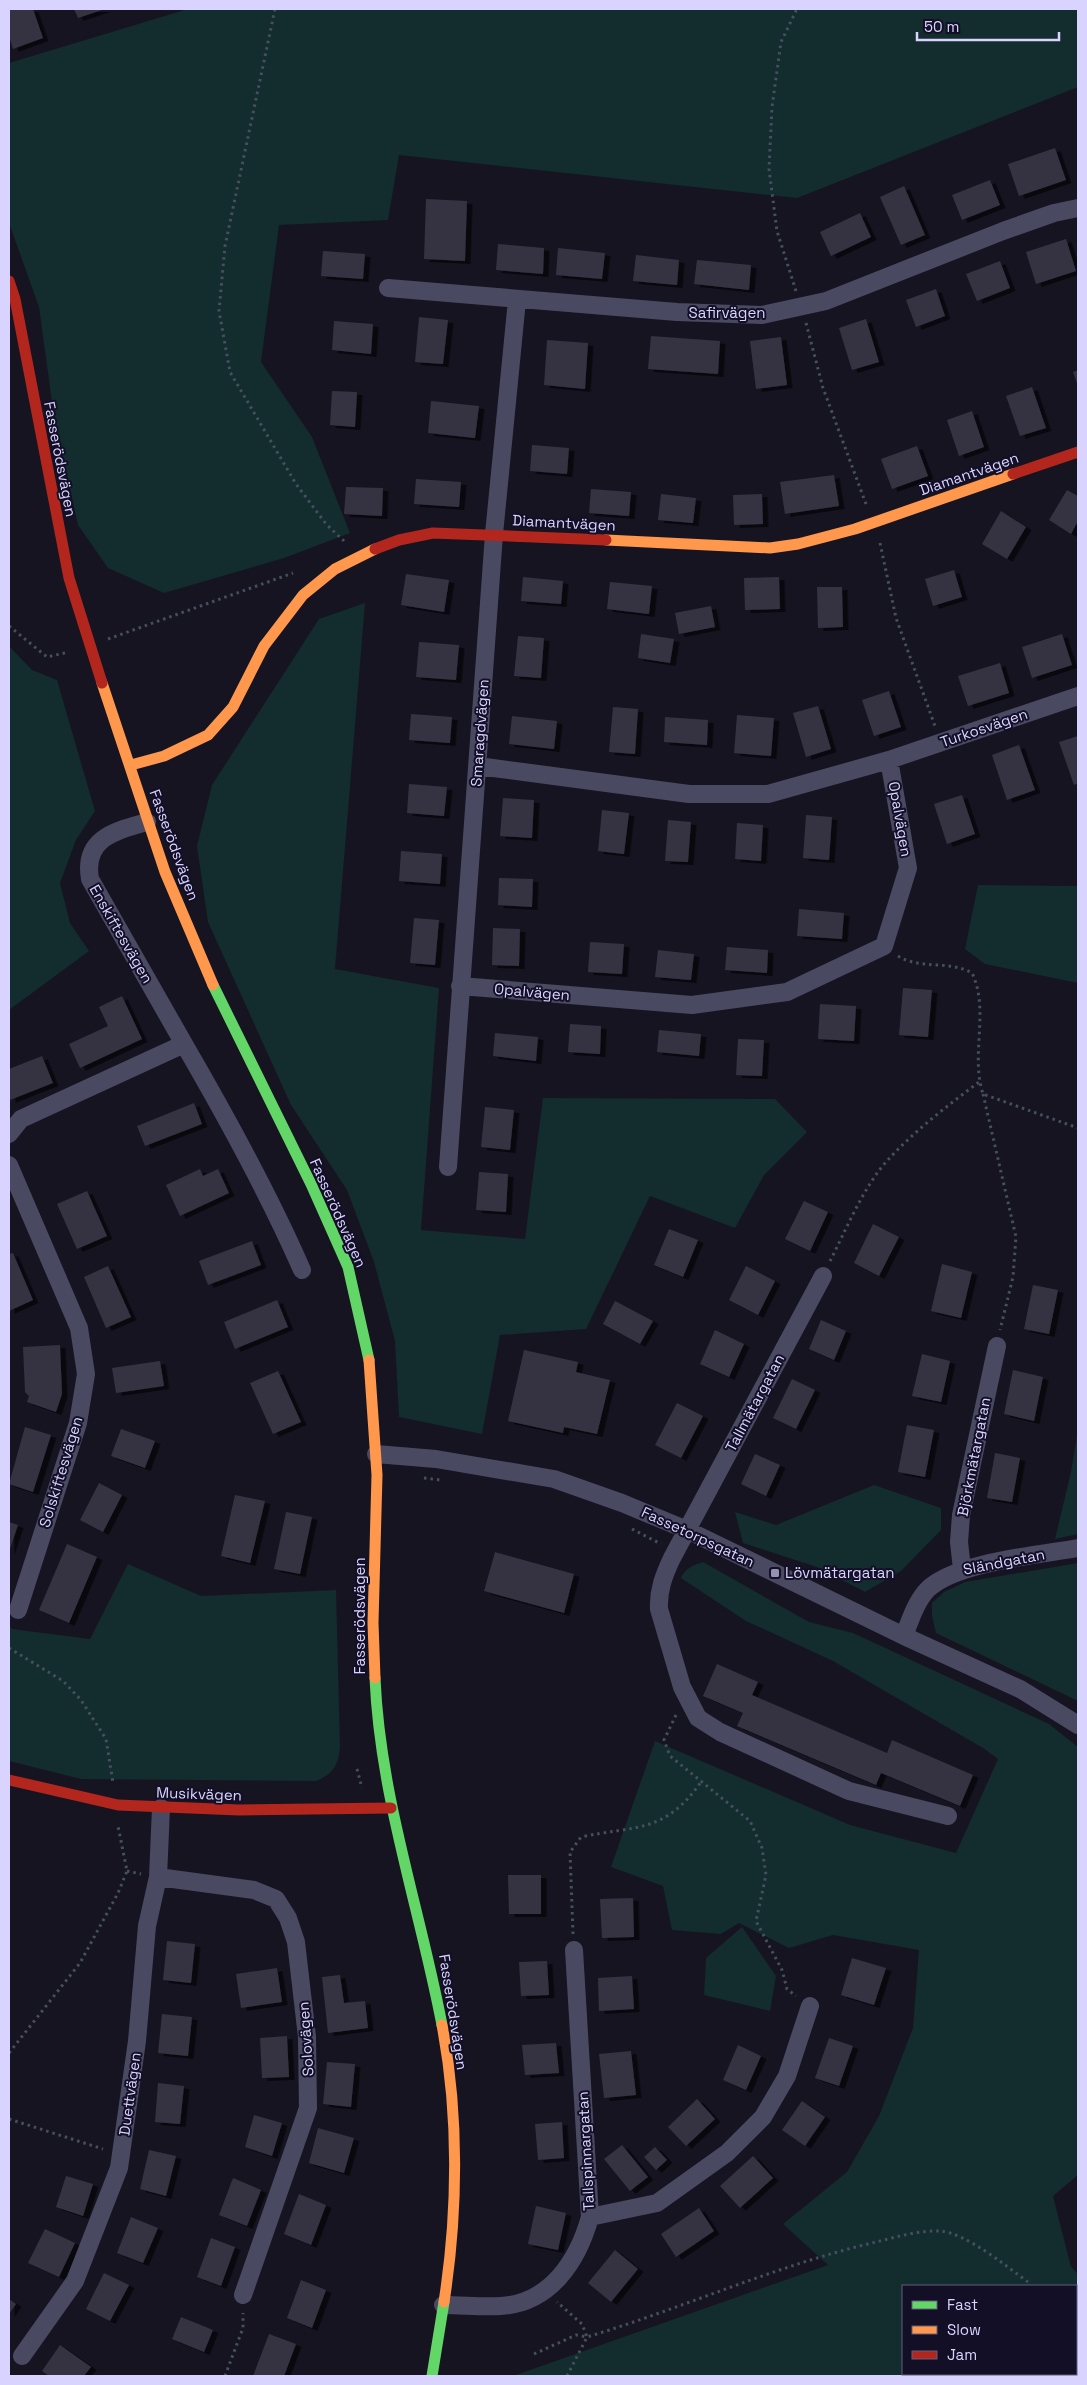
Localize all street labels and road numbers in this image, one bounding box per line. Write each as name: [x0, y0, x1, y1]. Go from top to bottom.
street label: Safirvägen: [689, 303, 765, 322]
street label: Fasserödsvägen: [40, 400, 81, 518]
street label: Diamantvägen: [917, 448, 1021, 499]
street label: Diamantvägen: [512, 510, 616, 535]
street label: Smaragdvägen: [466, 679, 493, 787]
street label: Turkosvägen: [938, 704, 1030, 751]
street label: Opalvägen: [885, 780, 916, 858]
street label: Fasserödsvägen: [146, 787, 203, 903]
street label: Enskiftesvägen: [86, 881, 157, 986]
street label: Opalvägen: [493, 979, 571, 1004]
street label: Fasserödsvägen: [306, 1155, 371, 1270]
street label: Tallmätargatan: [721, 1351, 788, 1455]
street label: Björkmätargatan: [953, 1396, 994, 1518]
street label: Solskiftesvägen: [35, 1414, 86, 1530]
street label: Fassetorpsgatan: [639, 1502, 758, 1571]
street label: Sländgatan: [961, 1544, 1046, 1579]
street label: Fasserödsvägen: [350, 1557, 369, 1675]
street label: Musikvägen: [156, 1783, 242, 1804]
street label: Fasserödsvägen: [435, 1953, 472, 2071]
street label: Solovägen: [293, 2001, 318, 2077]
street label: Duettvägen: [114, 2051, 145, 2137]
street label: Tallspinnargatan: [573, 2091, 598, 2211]

